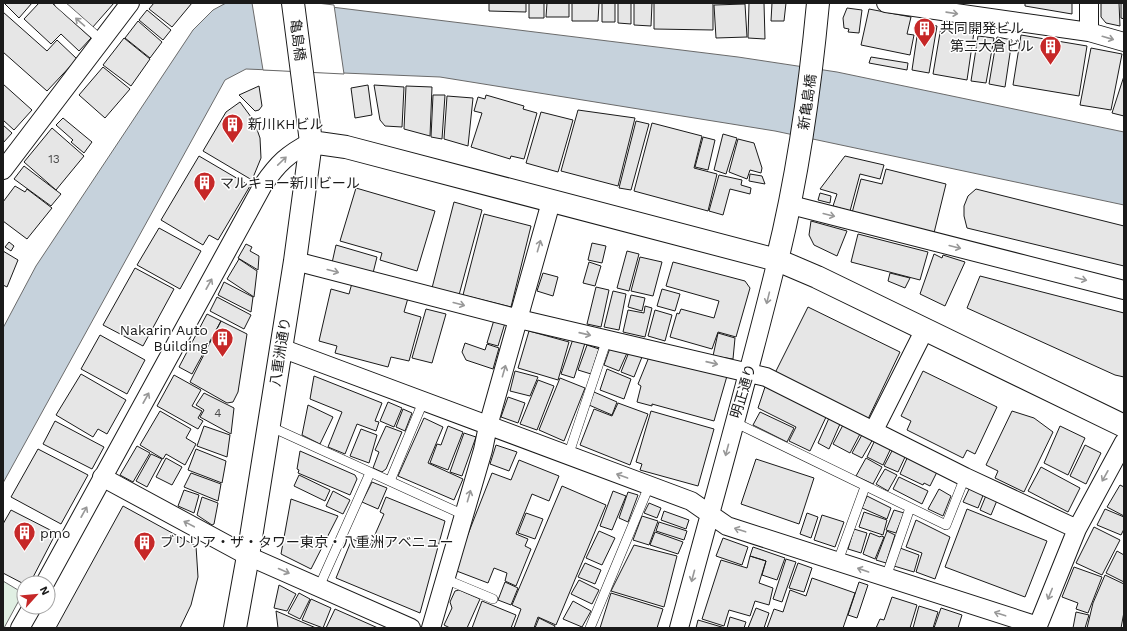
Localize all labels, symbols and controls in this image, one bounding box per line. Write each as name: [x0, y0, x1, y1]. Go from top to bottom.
one-way arrow: [945, 9, 958, 17]
building icon: 共同開発ビル: [911, 15, 937, 48]
one-way arrow: [75, 17, 85, 26]
street label: 亀島橋: [288, 18, 308, 62]
place label: 共同開発ビル: [940, 20, 1024, 36]
building icon: 第三大倉ビル: [1037, 33, 1063, 66]
one-way arrow: [1101, 35, 1114, 42]
place label: 第三大倉ビル: [950, 38, 1034, 54]
street label: 新亀島橋: [795, 73, 819, 131]
building icon: 新川KHビル: [220, 111, 246, 144]
place label: 新川KHビル: [248, 116, 323, 132]
house number: 13: [48, 152, 60, 166]
one-way arrow: [277, 156, 287, 166]
building icon: マルキョー新川ビール: [192, 170, 218, 203]
place label: マルキョー新川ビール: [220, 175, 360, 191]
one-way arrow: [822, 211, 835, 219]
one-way arrow: [536, 240, 543, 253]
one-way arrow: [948, 244, 961, 251]
one-way arrow: [326, 267, 339, 275]
one-way arrow: [1074, 276, 1087, 283]
one-way arrow: [205, 278, 213, 290]
one-way arrow: [763, 291, 771, 304]
one-way arrow: [452, 300, 465, 308]
street label: 八重洲通り: [267, 316, 293, 388]
place label: Nakarin Auto Building: [120, 322, 209, 354]
building icon: Nakarin Auto Building: [210, 325, 236, 358]
one-way arrow: [578, 331, 591, 339]
one-way arrow: [705, 360, 718, 368]
street label: 明正通り: [727, 362, 759, 420]
one-way arrow: [501, 365, 508, 378]
one-way arrow: [143, 392, 151, 404]
house number: 4: [214, 406, 222, 420]
one-way arrow: [722, 444, 730, 457]
one-way arrow: [1101, 470, 1109, 482]
one-way arrow: [616, 472, 629, 479]
one-way arrow: [466, 490, 473, 503]
one-way arrow: [80, 506, 88, 518]
building icon: pmo: [11, 520, 37, 553]
one-way arrow: [183, 520, 195, 528]
place label: pmo: [40, 525, 71, 541]
one-way arrow: [733, 526, 746, 533]
building icon: ブリリア・ザ・タワー東京・八重洲アベニュー: [132, 529, 158, 562]
place label: ブリリア・ザ・タワー東京・八重洲アベニュー: [160, 534, 454, 550]
one-way arrow: [858, 565, 870, 573]
one-way arrow: [278, 568, 290, 576]
one-way arrow: [689, 569, 696, 582]
north arrow: [16, 575, 56, 615]
text: N: [37, 584, 52, 597]
one-way arrow: [1046, 588, 1054, 600]
one-way arrow: [994, 610, 1007, 617]

